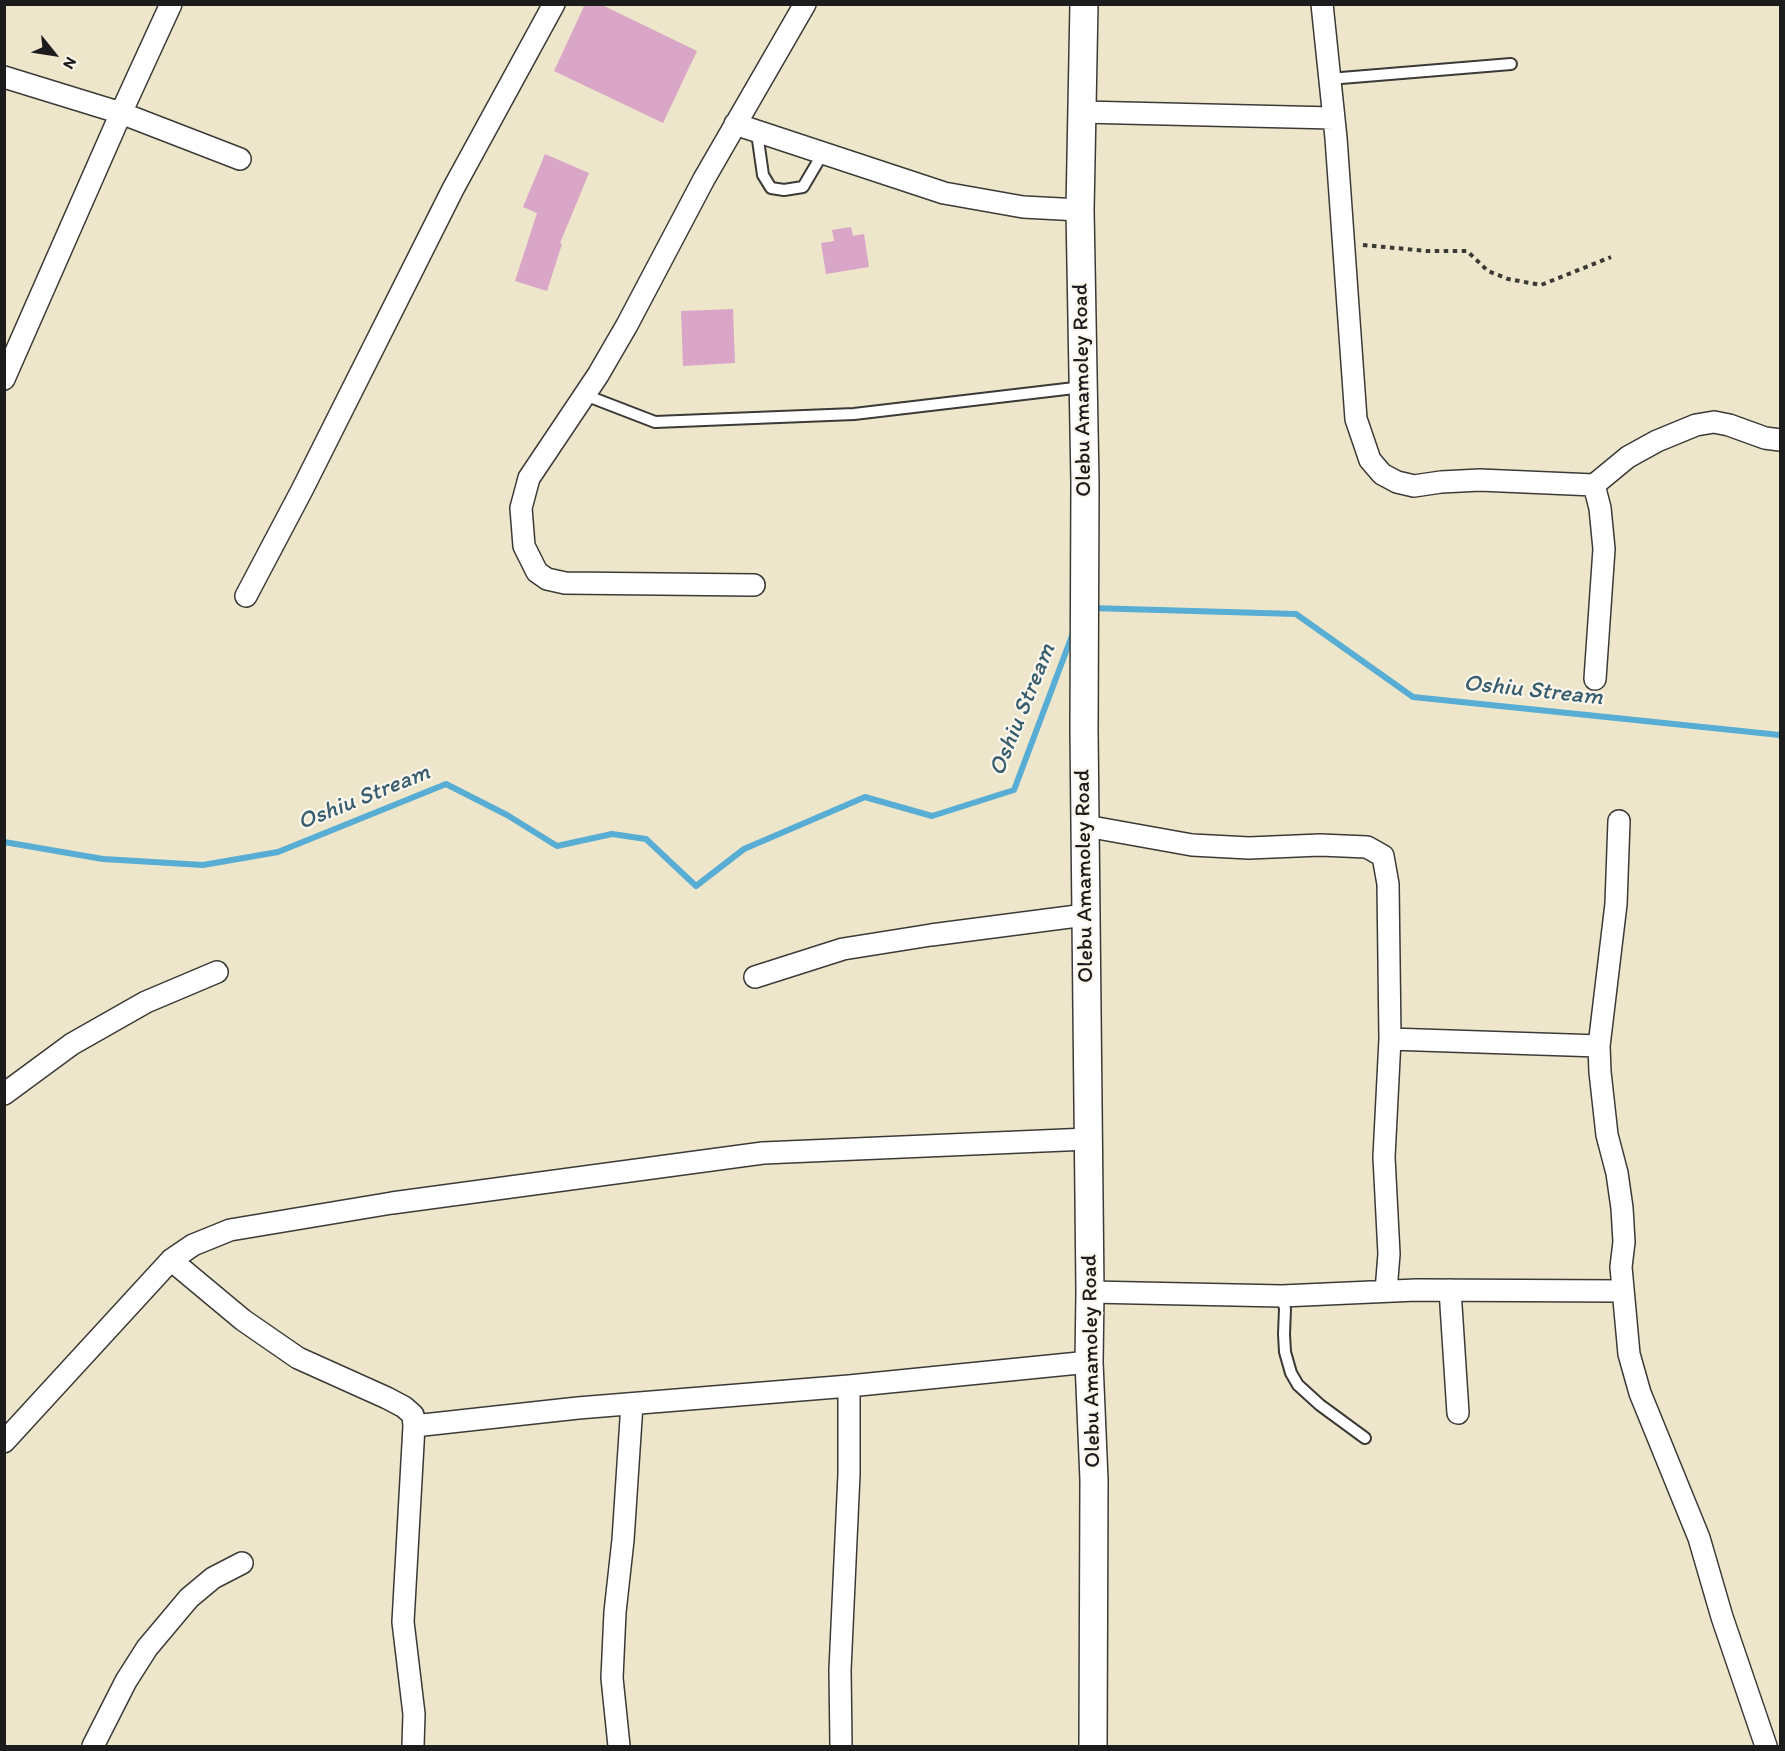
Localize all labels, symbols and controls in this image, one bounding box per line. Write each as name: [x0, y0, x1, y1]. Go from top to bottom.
north arrow: [24, 24, 84, 84]
text: N: [59, 54, 81, 73]
street label: Olebu Amamoley Road: [1068, 283, 1098, 497]
water label: Oshiu Stream: [983, 640, 1063, 780]
water label: Oshiu Stream: [1462, 669, 1604, 713]
water label: Oshiu Stream: [294, 758, 434, 838]
street label: Olebu Amamoley Road: [1070, 769, 1100, 983]
street label: Olebu Amamoley Road: [1077, 1254, 1107, 1468]

